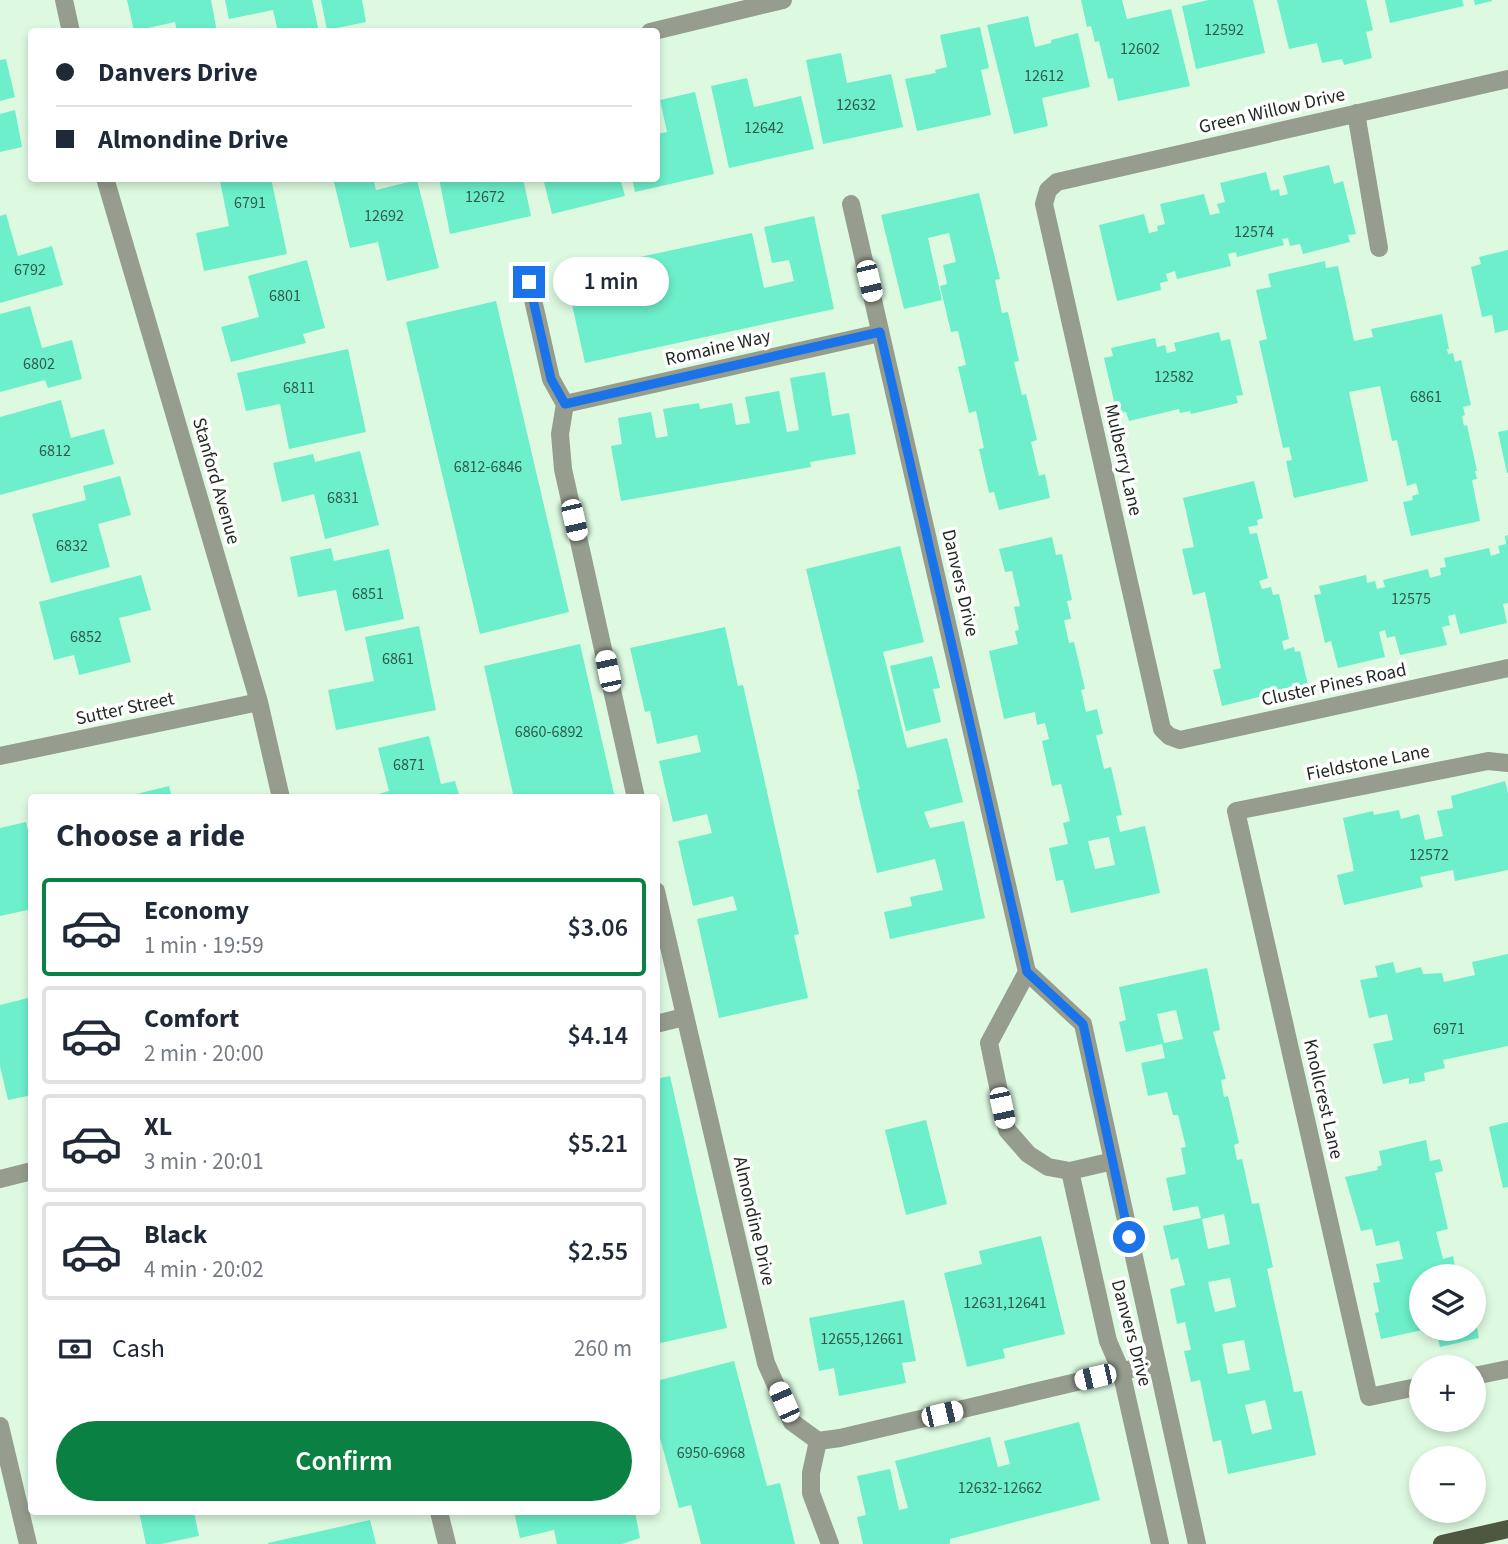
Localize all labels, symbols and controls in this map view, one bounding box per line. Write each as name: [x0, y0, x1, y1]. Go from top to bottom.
house number: 12592: [1204, 19, 1244, 41]
house number: 12602: [1120, 38, 1160, 60]
text: Danvers Drive: [98, 54, 258, 91]
house number: 12612: [1024, 65, 1064, 87]
street label: Green Willow Drive: [1196, 81, 1348, 141]
house number: 12632: [836, 94, 876, 116]
house number: 12642: [744, 117, 784, 139]
text: Almondine Drive: [98, 121, 288, 158]
house number: 12672: [465, 186, 505, 208]
house number: 6791: [234, 192, 266, 214]
house number: 12692: [364, 205, 404, 227]
house number: 12574: [1234, 221, 1274, 243]
callout: 1 min: [554, 258, 669, 306]
car: [855, 258, 884, 304]
house number: 6792: [14, 259, 46, 281]
text: 1 min: [584, 265, 638, 298]
route end: [513, 266, 545, 298]
house number: 6801: [269, 285, 301, 307]
street label: Romaine Way: [663, 323, 774, 373]
house number: 6802: [23, 353, 55, 375]
house number: 12582: [1154, 366, 1194, 388]
house number: 6811: [283, 377, 315, 399]
house number: 6861: [1410, 386, 1442, 408]
street label: Mulberry Lane: [1097, 401, 1149, 519]
street label: Stanford Avenue: [185, 414, 247, 548]
house number: 6812: [39, 440, 71, 462]
house number: 6812-6846: [454, 456, 522, 478]
house number: 6831: [327, 487, 359, 509]
car: [560, 497, 589, 543]
street label: Danvers Drive: [935, 527, 985, 639]
house number: 6832: [56, 535, 88, 557]
house number: 6851: [352, 583, 384, 605]
house number: 12575: [1391, 588, 1431, 610]
house number: 6852: [70, 626, 102, 648]
house number: 6861: [382, 648, 414, 670]
car: [594, 648, 623, 694]
street label: Cluster Pines Road: [1259, 656, 1409, 714]
street label: Sutter Street: [73, 685, 177, 733]
house number: 6860-6892: [515, 721, 583, 743]
street label: Fieldstone Lane: [1304, 738, 1432, 788]
house number: 6871: [393, 754, 425, 776]
text: Choose a ride: [56, 813, 245, 859]
house number: 12572: [1409, 844, 1449, 866]
text: Economy: [144, 892, 249, 929]
icon: car: [60, 896, 123, 959]
text: $3.06: [567, 909, 628, 946]
text: 1 min · 19:59: [144, 929, 264, 962]
text: Comfort: [144, 1000, 239, 1037]
icon: car: [60, 1004, 123, 1067]
text: $4.14: [567, 1017, 628, 1054]
house number: 6971: [1433, 1018, 1465, 1040]
street label: Knollcrest Lane: [1296, 1036, 1350, 1162]
text: 2 min · 20:00: [144, 1037, 264, 1070]
car: [988, 1085, 1017, 1131]
text: XL: [144, 1108, 172, 1145]
icon: car: [60, 1112, 123, 1175]
text: $5.21: [567, 1125, 628, 1162]
text: 3 min · 20:01: [144, 1145, 264, 1178]
street label: Almondine Drive: [726, 1154, 782, 1288]
text: Black: [144, 1216, 207, 1253]
icon: car: [60, 1220, 123, 1283]
route start: [1113, 1221, 1145, 1253]
text: $2.55: [567, 1233, 628, 1270]
text: 4 min · 20:02: [144, 1253, 264, 1286]
map controls: [1409, 1264, 1486, 1523]
button: layers: [1409, 1264, 1486, 1341]
street label: Danvers Drive: [1104, 1277, 1158, 1389]
house number: 12631,12641: [963, 1292, 1047, 1314]
house number: 12655,12661: [820, 1328, 904, 1350]
icon: cash: [56, 1330, 94, 1368]
text: Cash: [112, 1330, 165, 1367]
text: 260 m: [574, 1332, 632, 1365]
button: +: [1409, 1355, 1486, 1432]
car: [1073, 1362, 1118, 1392]
car: [766, 1379, 803, 1425]
car: [920, 1399, 965, 1429]
button: Confirm: [56, 1421, 632, 1501]
house number: 6950-6968: [677, 1442, 745, 1464]
button: −: [1409, 1446, 1486, 1523]
house number: 12632-12662: [958, 1477, 1042, 1499]

